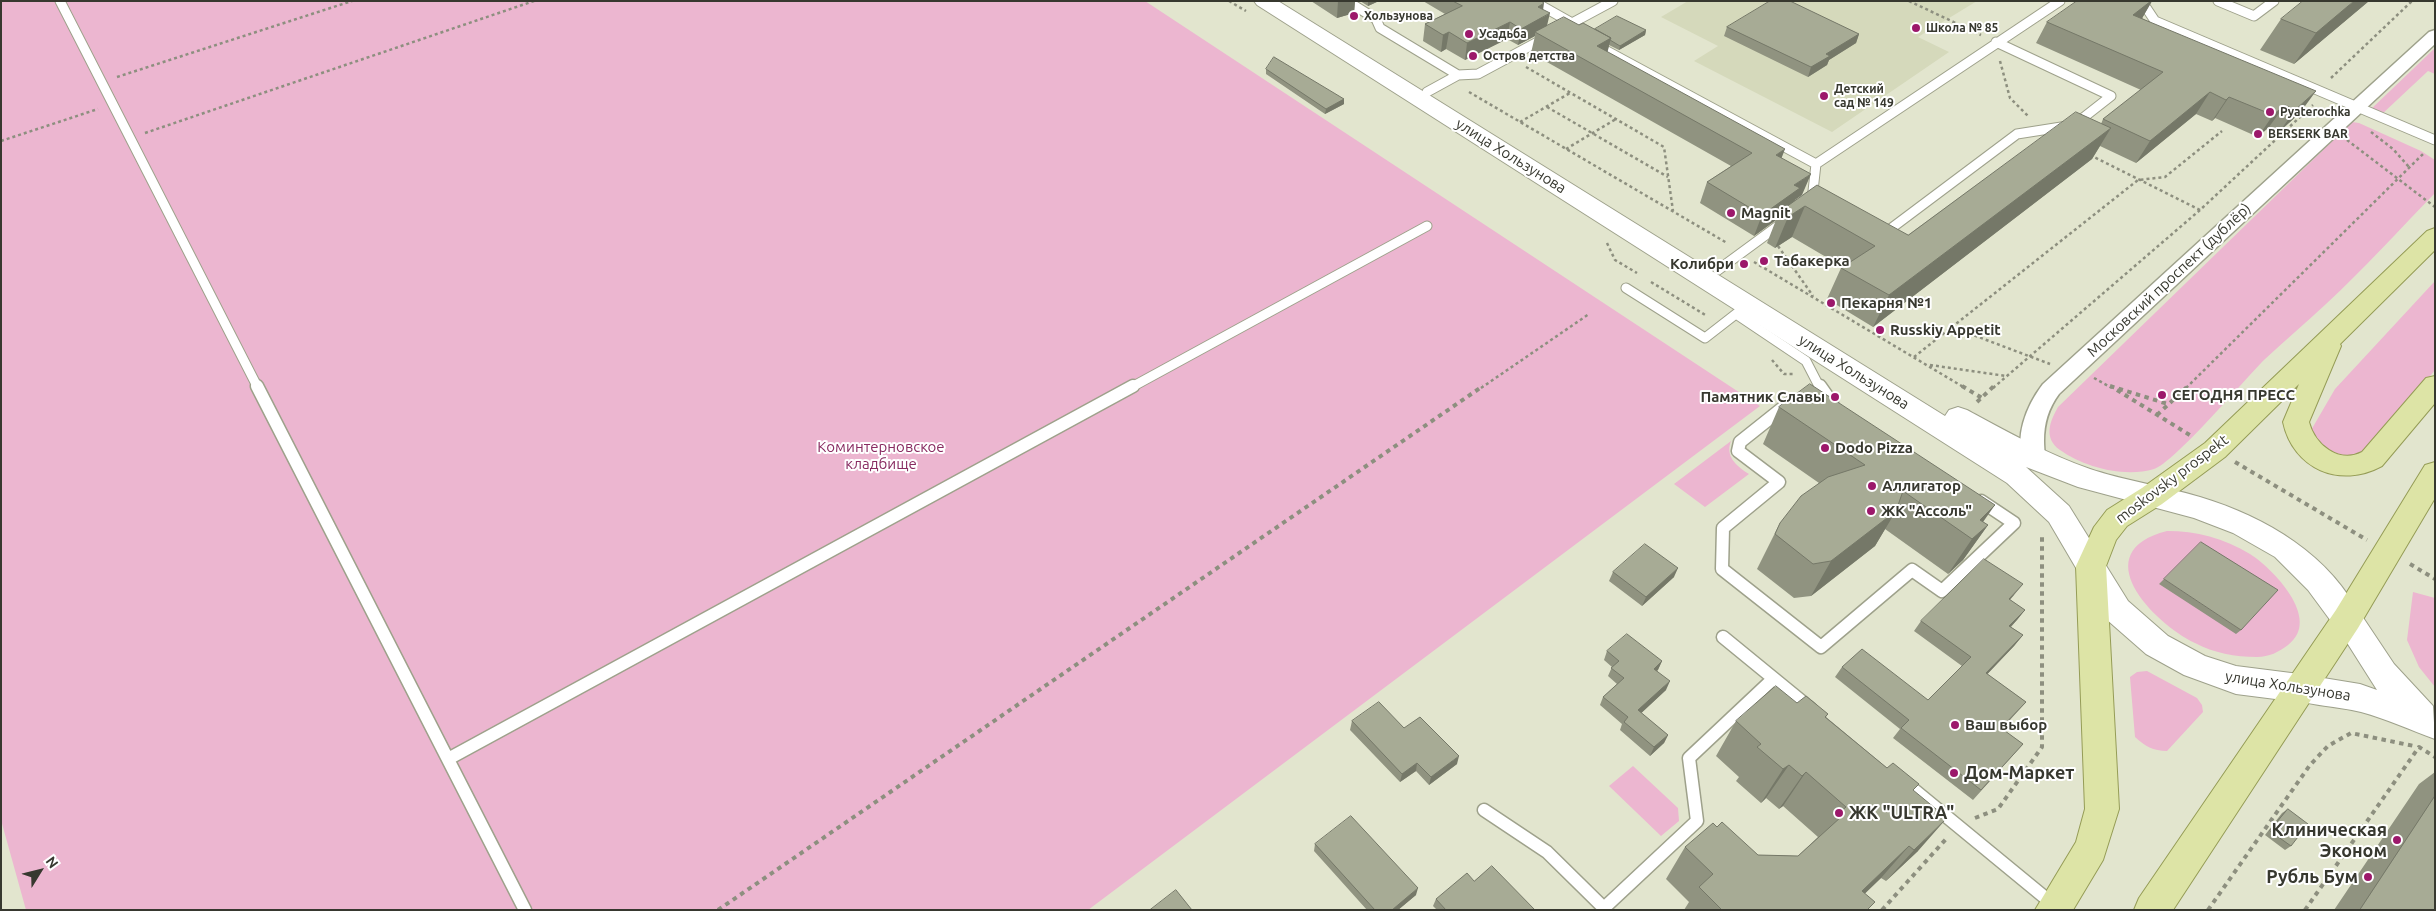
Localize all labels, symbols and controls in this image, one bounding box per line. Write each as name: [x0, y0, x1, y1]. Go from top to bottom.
place label: Хользунова: [1364, 9, 1433, 23]
marker: Хользунова: [1348, 10, 1360, 22]
place label: Школа № 85: [1926, 21, 1998, 35]
marker: Школа № 85: [1910, 22, 1922, 34]
place label: Усадьба: [1479, 27, 1527, 41]
marker: Усадьба: [1463, 28, 1475, 40]
place label: Остров детства: [1483, 49, 1575, 63]
marker: Остров детства: [1467, 50, 1479, 62]
place label: Детский сад № 149: [1834, 82, 1894, 110]
marker: Детский сад № 149: [1818, 90, 1830, 102]
place label: Pyaterochka: [2280, 105, 2351, 119]
marker: Pyaterochka: [2264, 106, 2276, 118]
street label: улица Хользунова: [1452, 115, 1570, 197]
place label: BERSERK BAR: [2268, 127, 2348, 141]
marker: BERSERK BAR: [2252, 128, 2264, 140]
street label: Московский проспект (дублёр): [2083, 199, 2255, 361]
place label: Magnit: [1741, 204, 1791, 222]
marker: Magnit: [1725, 207, 1737, 219]
place label: Табакерка: [1774, 252, 1850, 270]
place label: Колибри: [1670, 255, 1734, 273]
marker: Табакерка: [1758, 255, 1770, 267]
marker: Колибри: [1738, 258, 1750, 270]
place label: Пекарня №1: [1841, 294, 1932, 312]
marker: Пекарня №1: [1825, 297, 1837, 309]
place label: Russkiy Appetit: [1890, 321, 2001, 339]
marker: Russkiy Appetit: [1874, 324, 1886, 336]
street label: улица Хользунова: [1795, 331, 1913, 413]
place label: СЕГОДНЯ ПРЕСС: [2172, 386, 2295, 404]
place label: Памятник Славы: [1700, 388, 1825, 406]
marker: СЕГОДНЯ ПРЕСС: [2156, 389, 2168, 401]
marker: Памятник Славы: [1829, 391, 1841, 403]
street label: moskovsky prospekt: [2112, 431, 2232, 527]
park label: Коминтерновское кладбище: [817, 438, 945, 473]
place label: Dodo Pizza: [1835, 439, 1913, 457]
marker: Dodo Pizza: [1819, 442, 1831, 454]
place label: Аллигатор: [1882, 477, 1961, 495]
marker: Аллигатор: [1866, 480, 1878, 492]
place label: ЖК "Ассоль": [1881, 502, 1972, 520]
marker: ЖК "Ассоль": [1865, 505, 1877, 517]
street label: улица Хользунова: [2224, 667, 2352, 705]
place label: Ваш выбор: [1965, 716, 2047, 734]
marker: Ваш выбор: [1949, 719, 1961, 731]
place label: Дом-Маркет: [1964, 762, 2074, 784]
marker: Дом-Маркет: [1948, 767, 1960, 779]
place label: ЖК "ULTRA": [1849, 802, 1954, 824]
marker: ЖК "ULTRA": [1833, 807, 1845, 819]
place label: Клиническая Эконом: [2272, 819, 2387, 862]
marker: Клиническая Эконом: [2391, 834, 2403, 846]
north arrow: [15, 846, 65, 896]
text: N: [43, 853, 62, 871]
place label: Рубль Бум: [2266, 866, 2358, 888]
marker: Рубль Бум: [2362, 871, 2374, 883]

